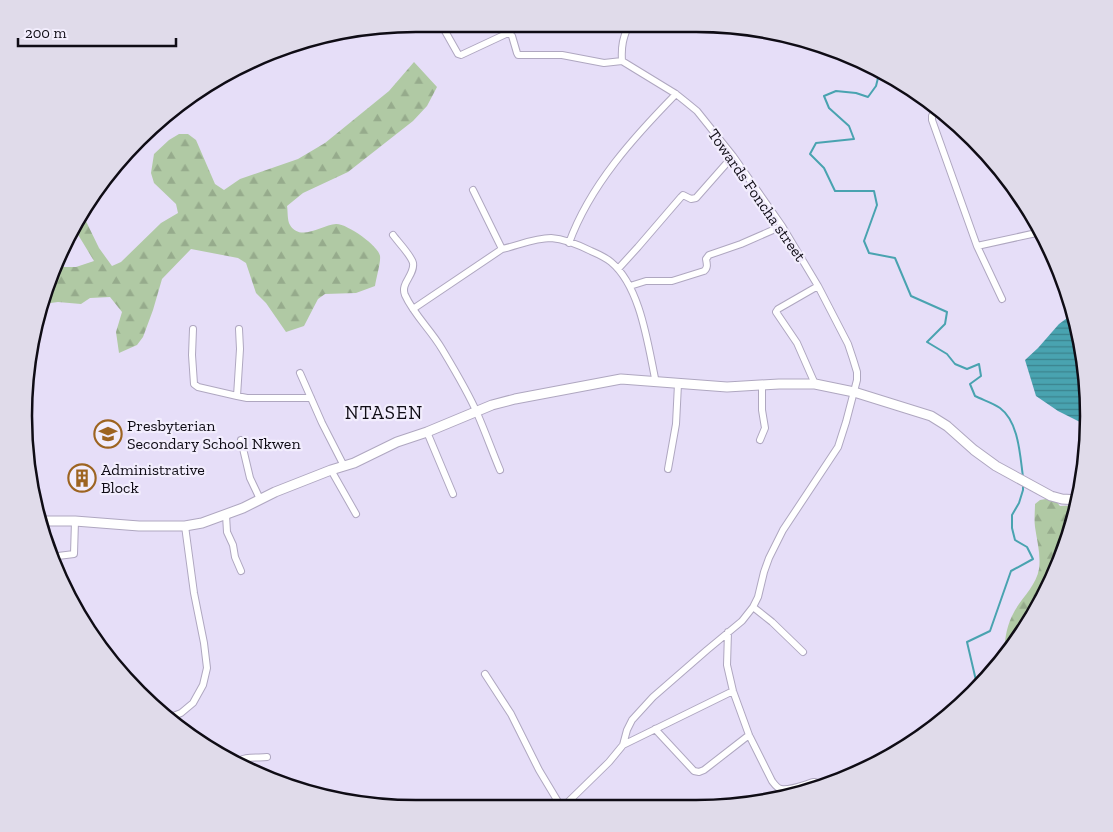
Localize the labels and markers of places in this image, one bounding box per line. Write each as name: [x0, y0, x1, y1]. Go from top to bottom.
place label: Presbyterian Secondary School Nkwen: [127, 416, 301, 453]
school or university icon: Presbyterian Secondary School Nkwen: [93, 419, 123, 449]
place label: Administrative Block: [101, 460, 205, 497]
building icon: Administrative Block: [67, 463, 97, 493]

